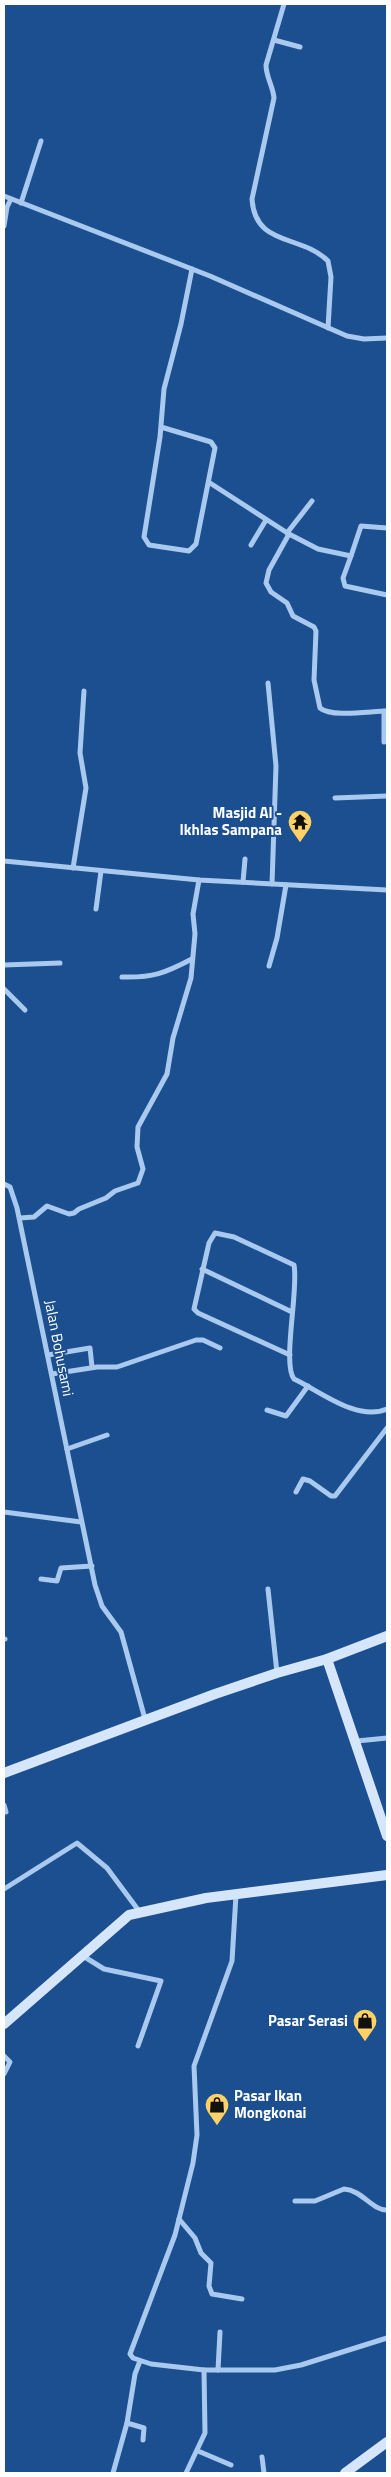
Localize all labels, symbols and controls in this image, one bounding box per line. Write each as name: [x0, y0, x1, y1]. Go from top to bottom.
place label: Masjid Al - Ikhlas Sampana: [179, 801, 282, 841]
temple icon: Masjid Al - Ikhlas Sampana: [287, 809, 313, 843]
street label: Jalan Bohusami: [39, 1298, 80, 1398]
shop icon: Pasar Serasi: [352, 2008, 378, 2042]
place label: Pasar Serasi: [268, 2009, 348, 2032]
place label: Pasar Ikan Mongkonai: [234, 2084, 306, 2124]
shop icon: Pasar Ikan Mongkonai: [204, 2092, 230, 2126]

